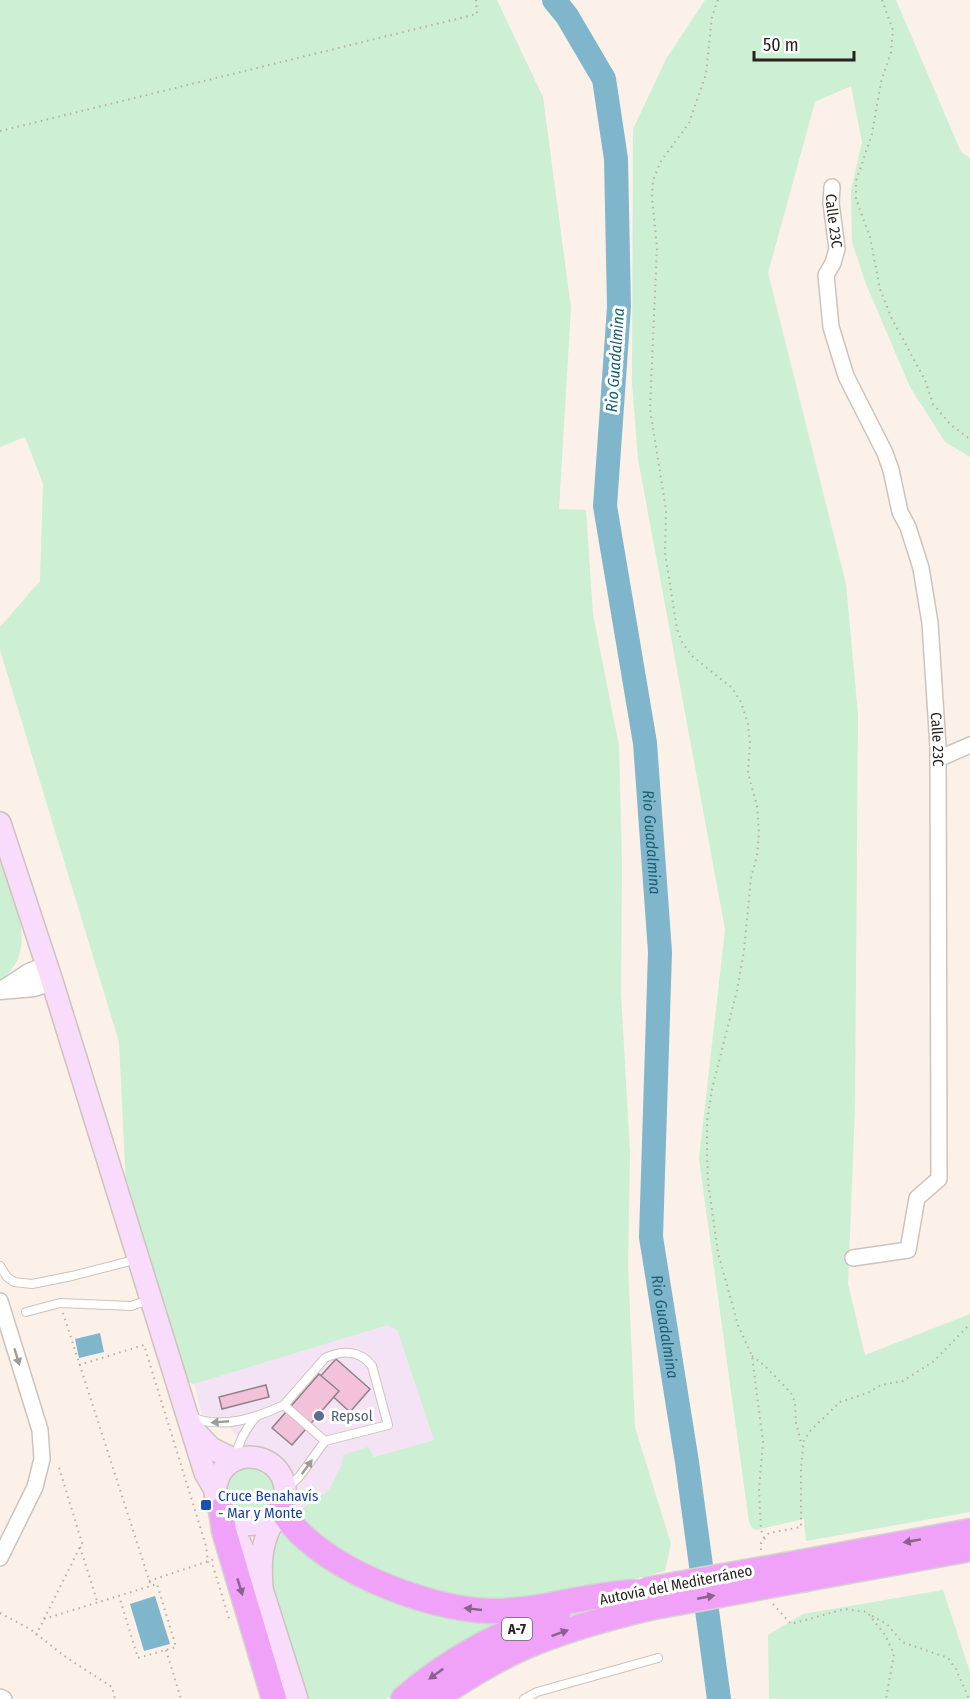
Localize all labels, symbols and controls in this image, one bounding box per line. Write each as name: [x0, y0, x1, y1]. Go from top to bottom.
scale bar: [754, 24, 854, 62]
text: 50 m: [763, 34, 799, 56]
street label: Calle 23C: [822, 193, 846, 249]
water label: Rio Guadalmina: [602, 307, 628, 413]
street label: Calle 23C: [927, 712, 947, 767]
water label: Rio Guadalmina: [639, 789, 665, 895]
water label: Rio Guadalmina: [648, 1274, 683, 1380]
one-way arrow: [13, 1348, 23, 1366]
place label: Repsol: [331, 1407, 373, 1425]
marker: Repsol: [312, 1409, 326, 1423]
one-way arrow: [211, 1418, 230, 1427]
one-way arrow: [301, 1459, 312, 1475]
place label: Cruce Benahavís - Mar y Monte: [218, 1487, 318, 1522]
marker: Cruce Benahavís - Mar y Monte: [199, 1498, 213, 1512]
one-way arrow: [903, 1537, 922, 1546]
street label: Autovía del Mediterráneo: [598, 1561, 754, 1609]
one-way arrow: [236, 1578, 245, 1596]
one-way arrow: [697, 1592, 716, 1601]
one-way arrow: [463, 1604, 482, 1614]
road number: A-7: [502, 1618, 532, 1640]
one-way arrow: [552, 1627, 570, 1637]
one-way arrow: [429, 1668, 445, 1680]

